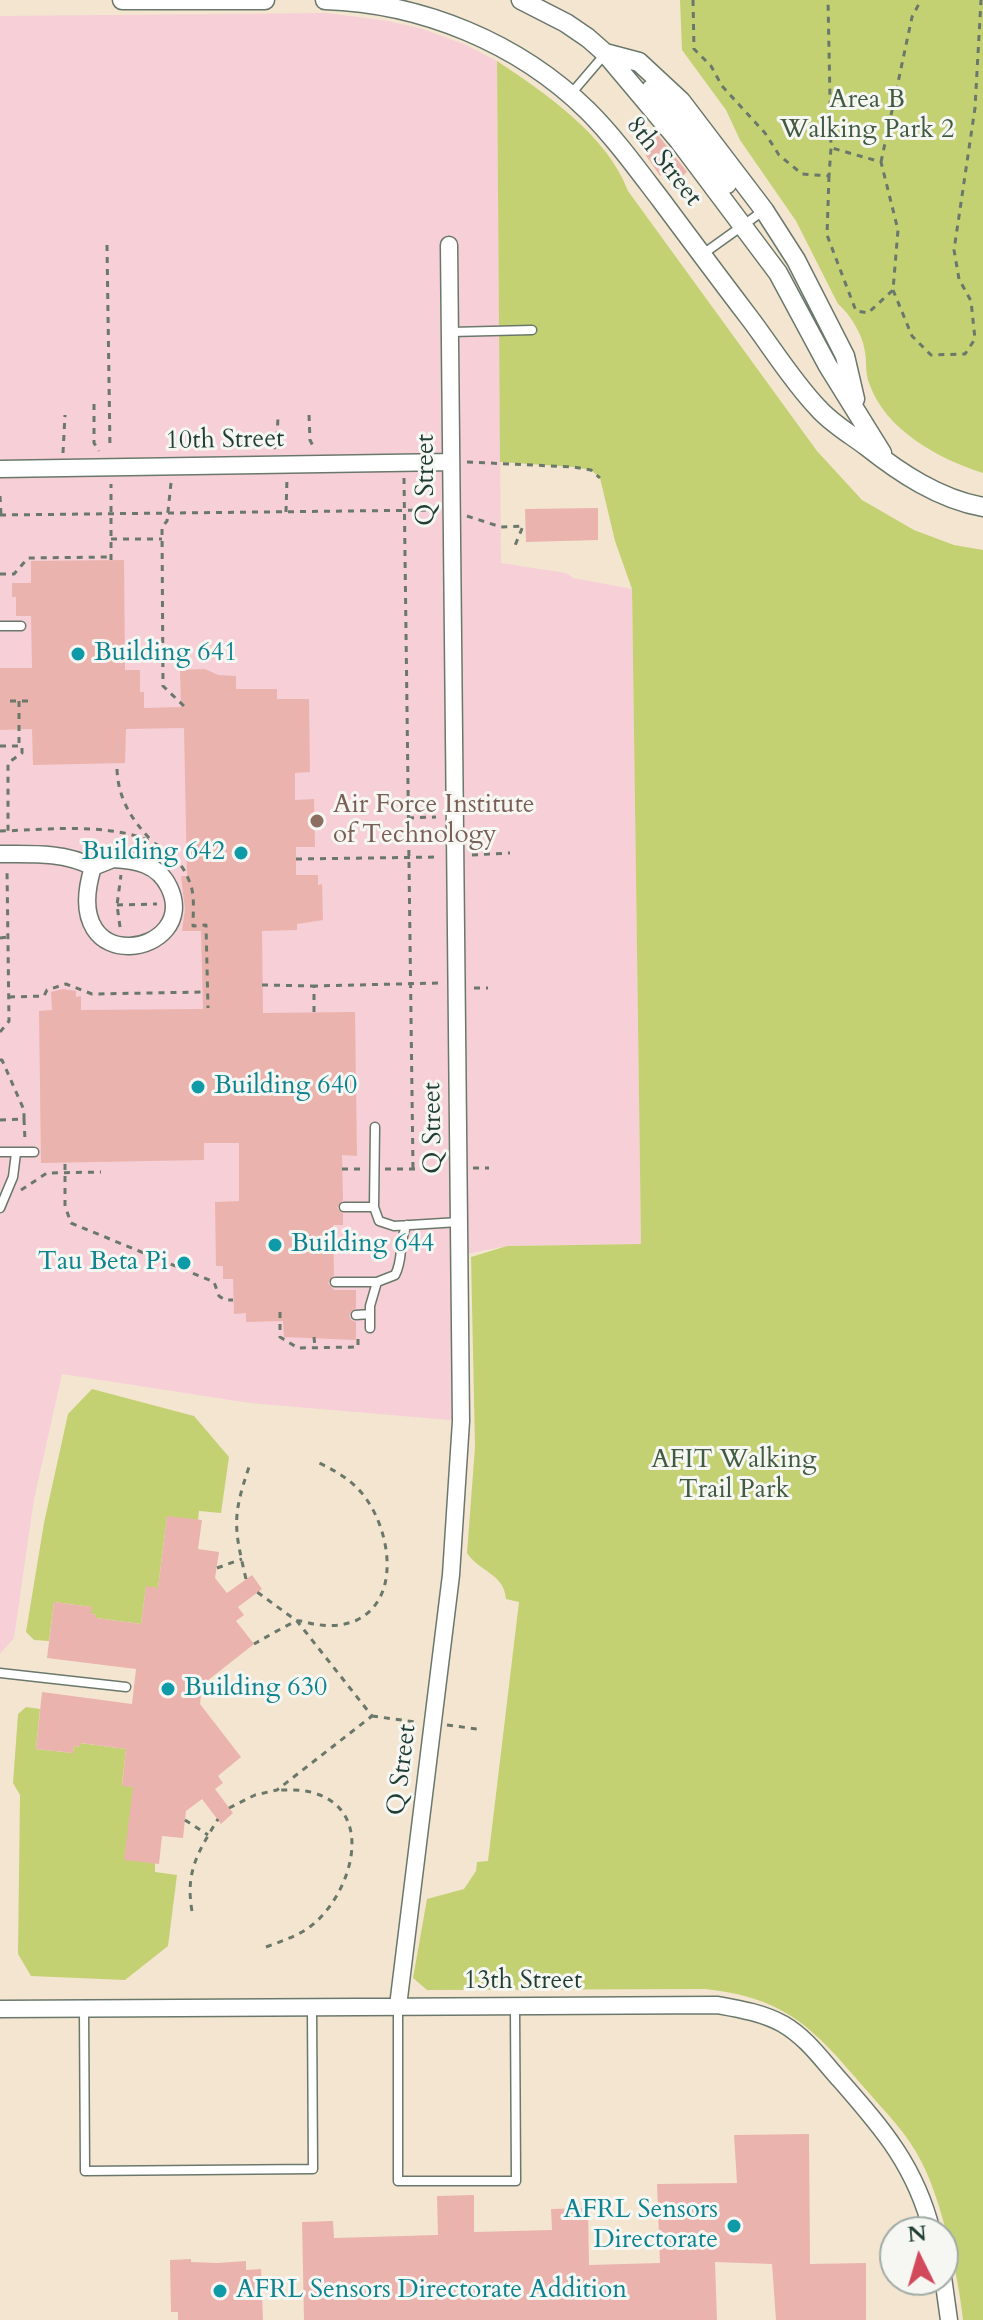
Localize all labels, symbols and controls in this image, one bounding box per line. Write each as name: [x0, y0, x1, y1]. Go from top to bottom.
park label: Area B Walking Park 2: [780, 85, 954, 146]
street label: 8th Street: [618, 111, 708, 213]
street label: 10th Street: [165, 424, 285, 458]
street label: Q Street: [411, 434, 443, 526]
place label: Building 641: [94, 638, 237, 670]
marker: Building 641: [69, 645, 87, 663]
place label: Air Force Institute of Technology: [333, 790, 535, 852]
marker: Air Force Institute of Technology: [308, 812, 326, 830]
place label: Building 642: [82, 837, 225, 869]
marker: Building 642: [232, 844, 250, 862]
place label: Building 640: [214, 1071, 357, 1103]
marker: Building 640: [189, 1078, 207, 1096]
street label: Q Street: [418, 1082, 450, 1174]
place label: Building 644: [291, 1229, 434, 1261]
marker: Building 644: [266, 1236, 284, 1254]
place label: Tau Beta Pi: [38, 1247, 168, 1279]
marker: Tau Beta Pi: [175, 1254, 193, 1272]
park label: AFIT Walking Trail Park: [651, 1445, 817, 1506]
place label: Building 630: [184, 1673, 327, 1705]
marker: Building 630: [159, 1680, 177, 1698]
street label: Q Street: [382, 1722, 424, 1818]
street label: 13th Street: [464, 1966, 582, 1998]
place label: AFRL Sensors Directorate: [563, 2195, 718, 2256]
north arrow: [879, 2216, 959, 2296]
marker: AFRL Sensors Directorate: [725, 2217, 743, 2235]
text: N: [906, 2218, 928, 2250]
place label: AFRL Sensors Directorate Addition: [236, 2275, 627, 2307]
marker: AFRL Sensors Directorate Addition: [211, 2282, 229, 2300]

